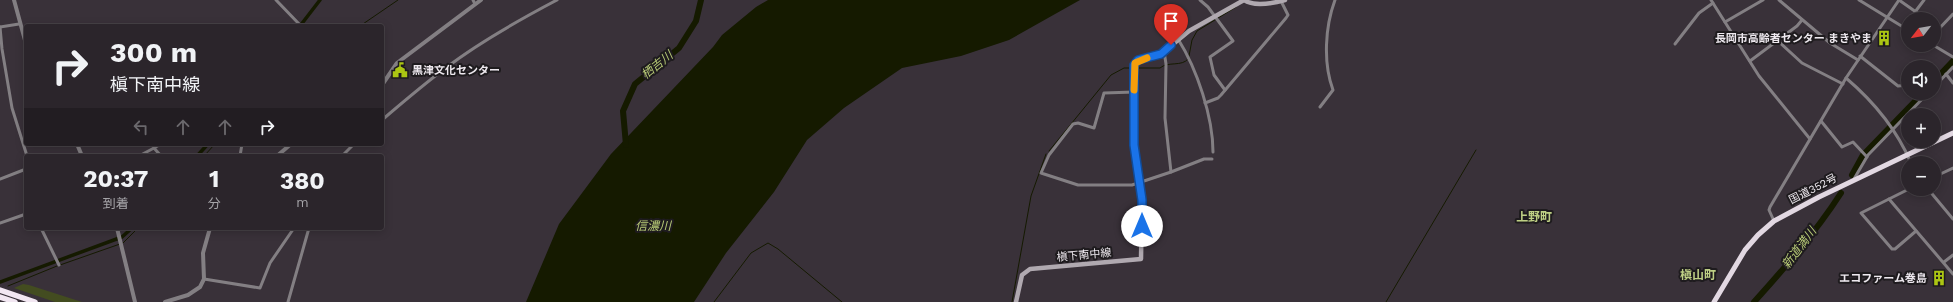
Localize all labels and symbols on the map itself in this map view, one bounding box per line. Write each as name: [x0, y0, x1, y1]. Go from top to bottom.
pin: [1154, 4, 1188, 45]
north arrow: [1901, 12, 1941, 52]
building icon: 長岡市高齢者センター まきやま: [1875, 29, 1893, 47]
place label: 長岡市高齢者センター まきやま: [1715, 32, 1872, 45]
water label: 栖吉川: [639, 47, 677, 82]
public building icon: 黒津文化センター: [391, 61, 409, 79]
place label: 黒津文化センター: [412, 64, 500, 77]
street label: 国道352号: [1787, 171, 1839, 207]
position arrow: [1121, 205, 1163, 247]
district label: 上野町: [1516, 210, 1552, 224]
water label: 信濃川: [635, 219, 673, 233]
water label: 新道満川: [1779, 223, 1820, 271]
street label: 槇下南中線: [1056, 246, 1112, 264]
district label: 槇山町: [1680, 268, 1716, 282]
building icon: エコファーム巻島: [1930, 269, 1948, 287]
place label: エコファーム巻島: [1839, 272, 1927, 285]

